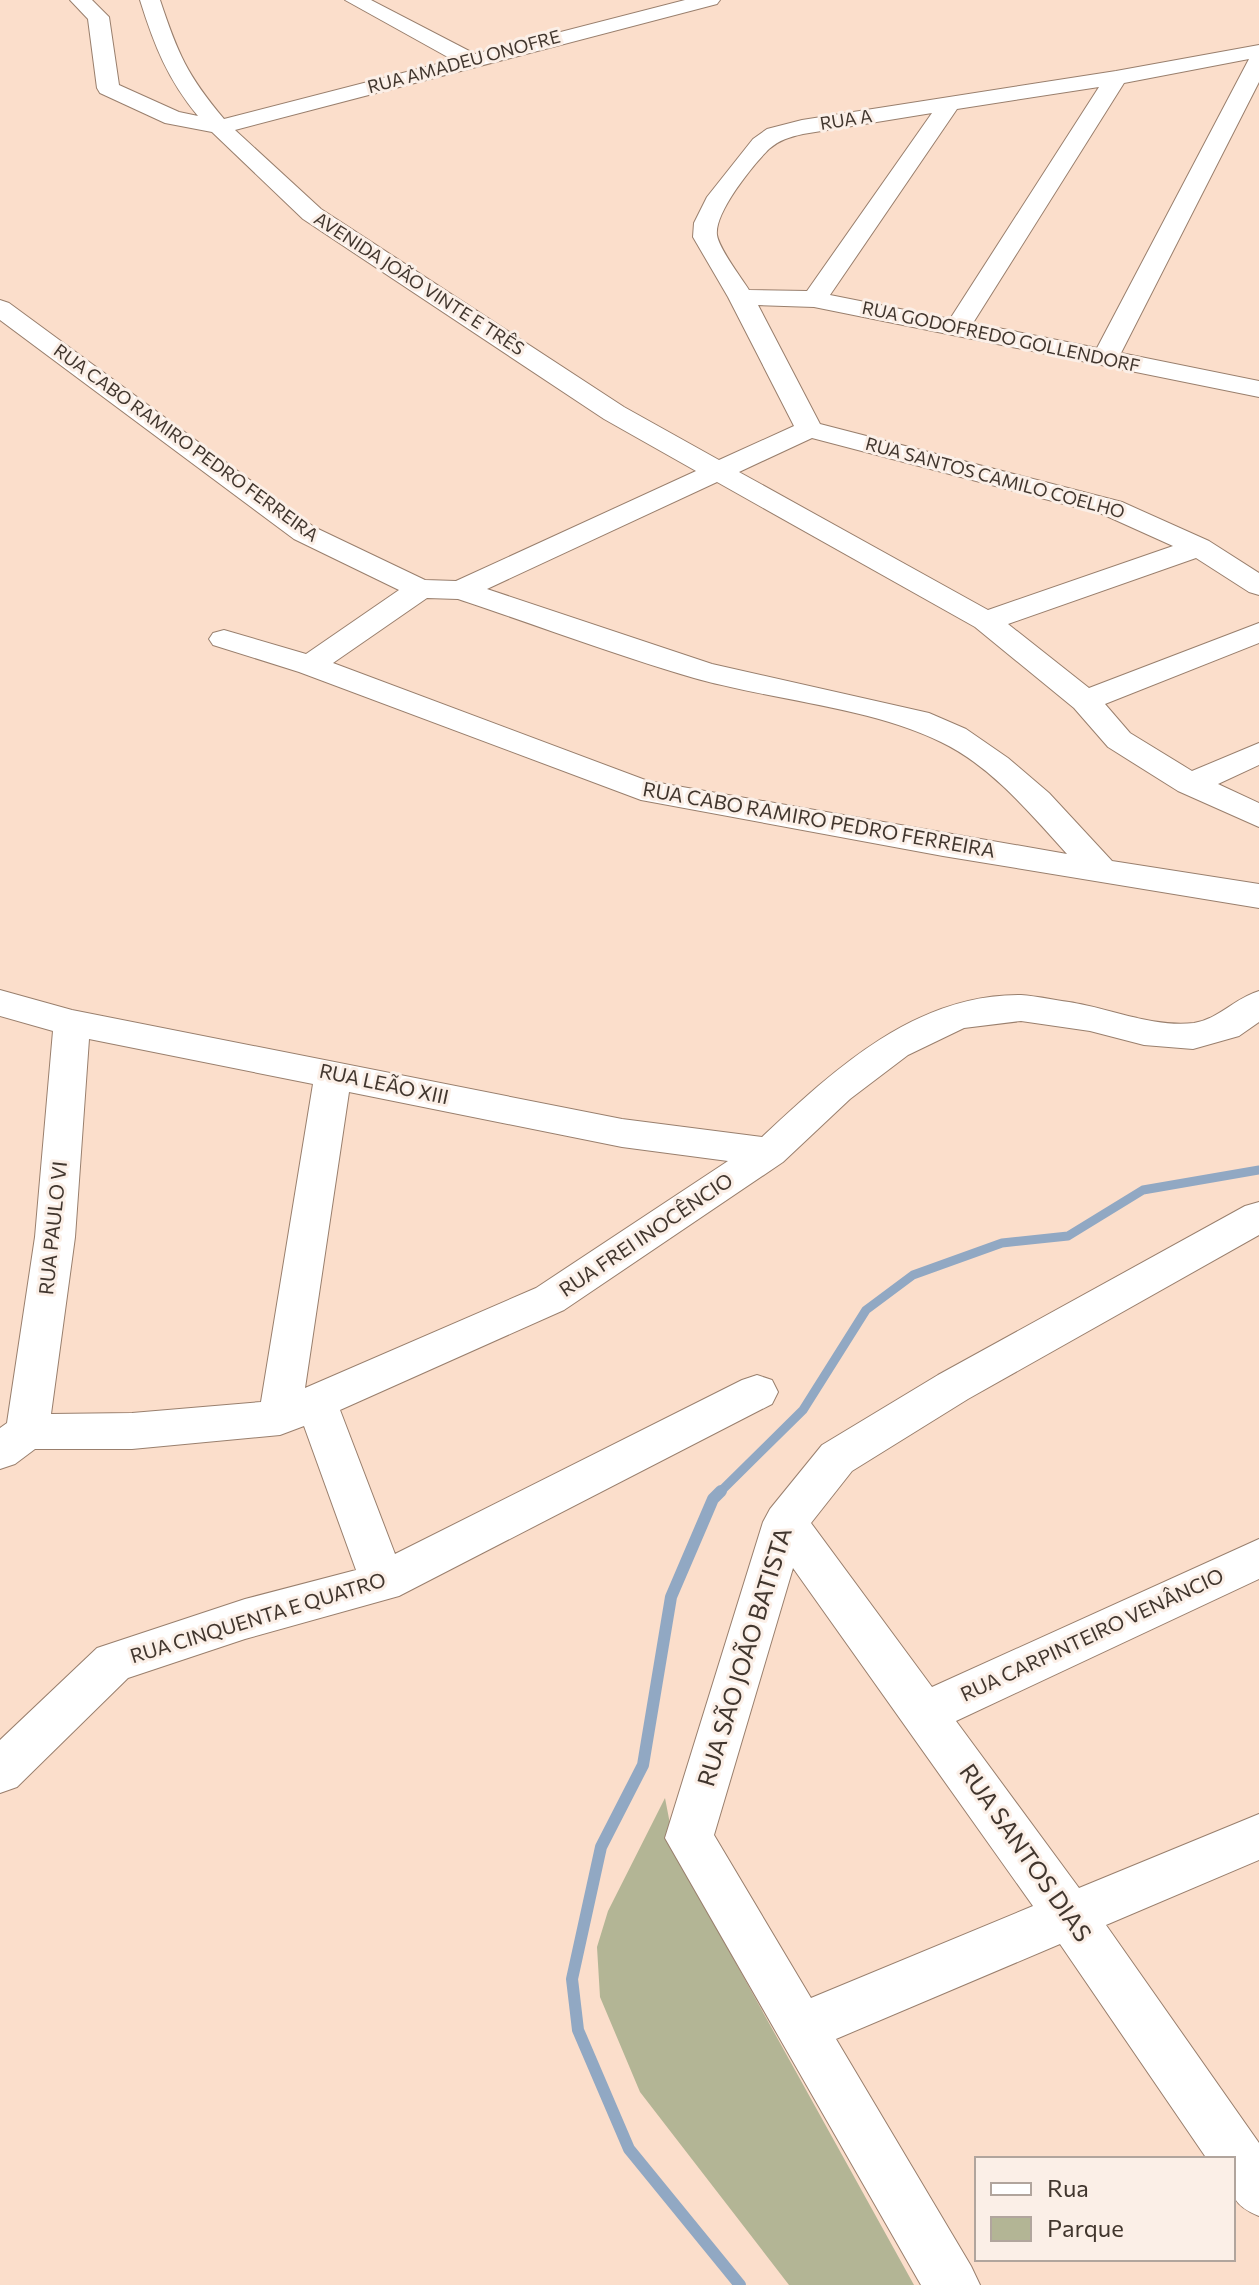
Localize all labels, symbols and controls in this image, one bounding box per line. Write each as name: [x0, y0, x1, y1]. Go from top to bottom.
street label: RUA AMADEU ONOFRE: [365, 25, 563, 97]
street label: RUA A: [818, 104, 874, 134]
street label: AVENIDA JOÃO VINTE E TRÊS: [310, 207, 529, 359]
street label: RUA GODOFREDO GOLLENDORF: [860, 296, 1142, 376]
street label: RUA CABO RAMIRO PEDRO FERREIRA: [50, 339, 323, 546]
street label: RUA SANTOS CAMILO COELHO: [863, 432, 1127, 522]
street label: RUA CABO RAMIRO PEDRO FERREIRA: [641, 776, 998, 862]
street label: RUA LEÃO XIII: [317, 1058, 451, 1108]
street label: RUA PAULO VI: [33, 1160, 71, 1296]
street label: RUA FREI INOCÊNCIO: [554, 1167, 737, 1301]
street label: RUA SÃO JOÃO BATISTA: [690, 1524, 797, 1790]
street label: RUA CARPINTEIRO VENÂNCIO: [956, 1562, 1227, 1706]
street label: RUA CINQUENTA E QUATRO: [127, 1567, 388, 1667]
street label: RUA SANTOS DIAS: [954, 1758, 1098, 1947]
legend: [975, 2157, 1235, 2261]
text: Rua: [1047, 2173, 1089, 2202]
text: Parque: [1047, 2213, 1124, 2242]

